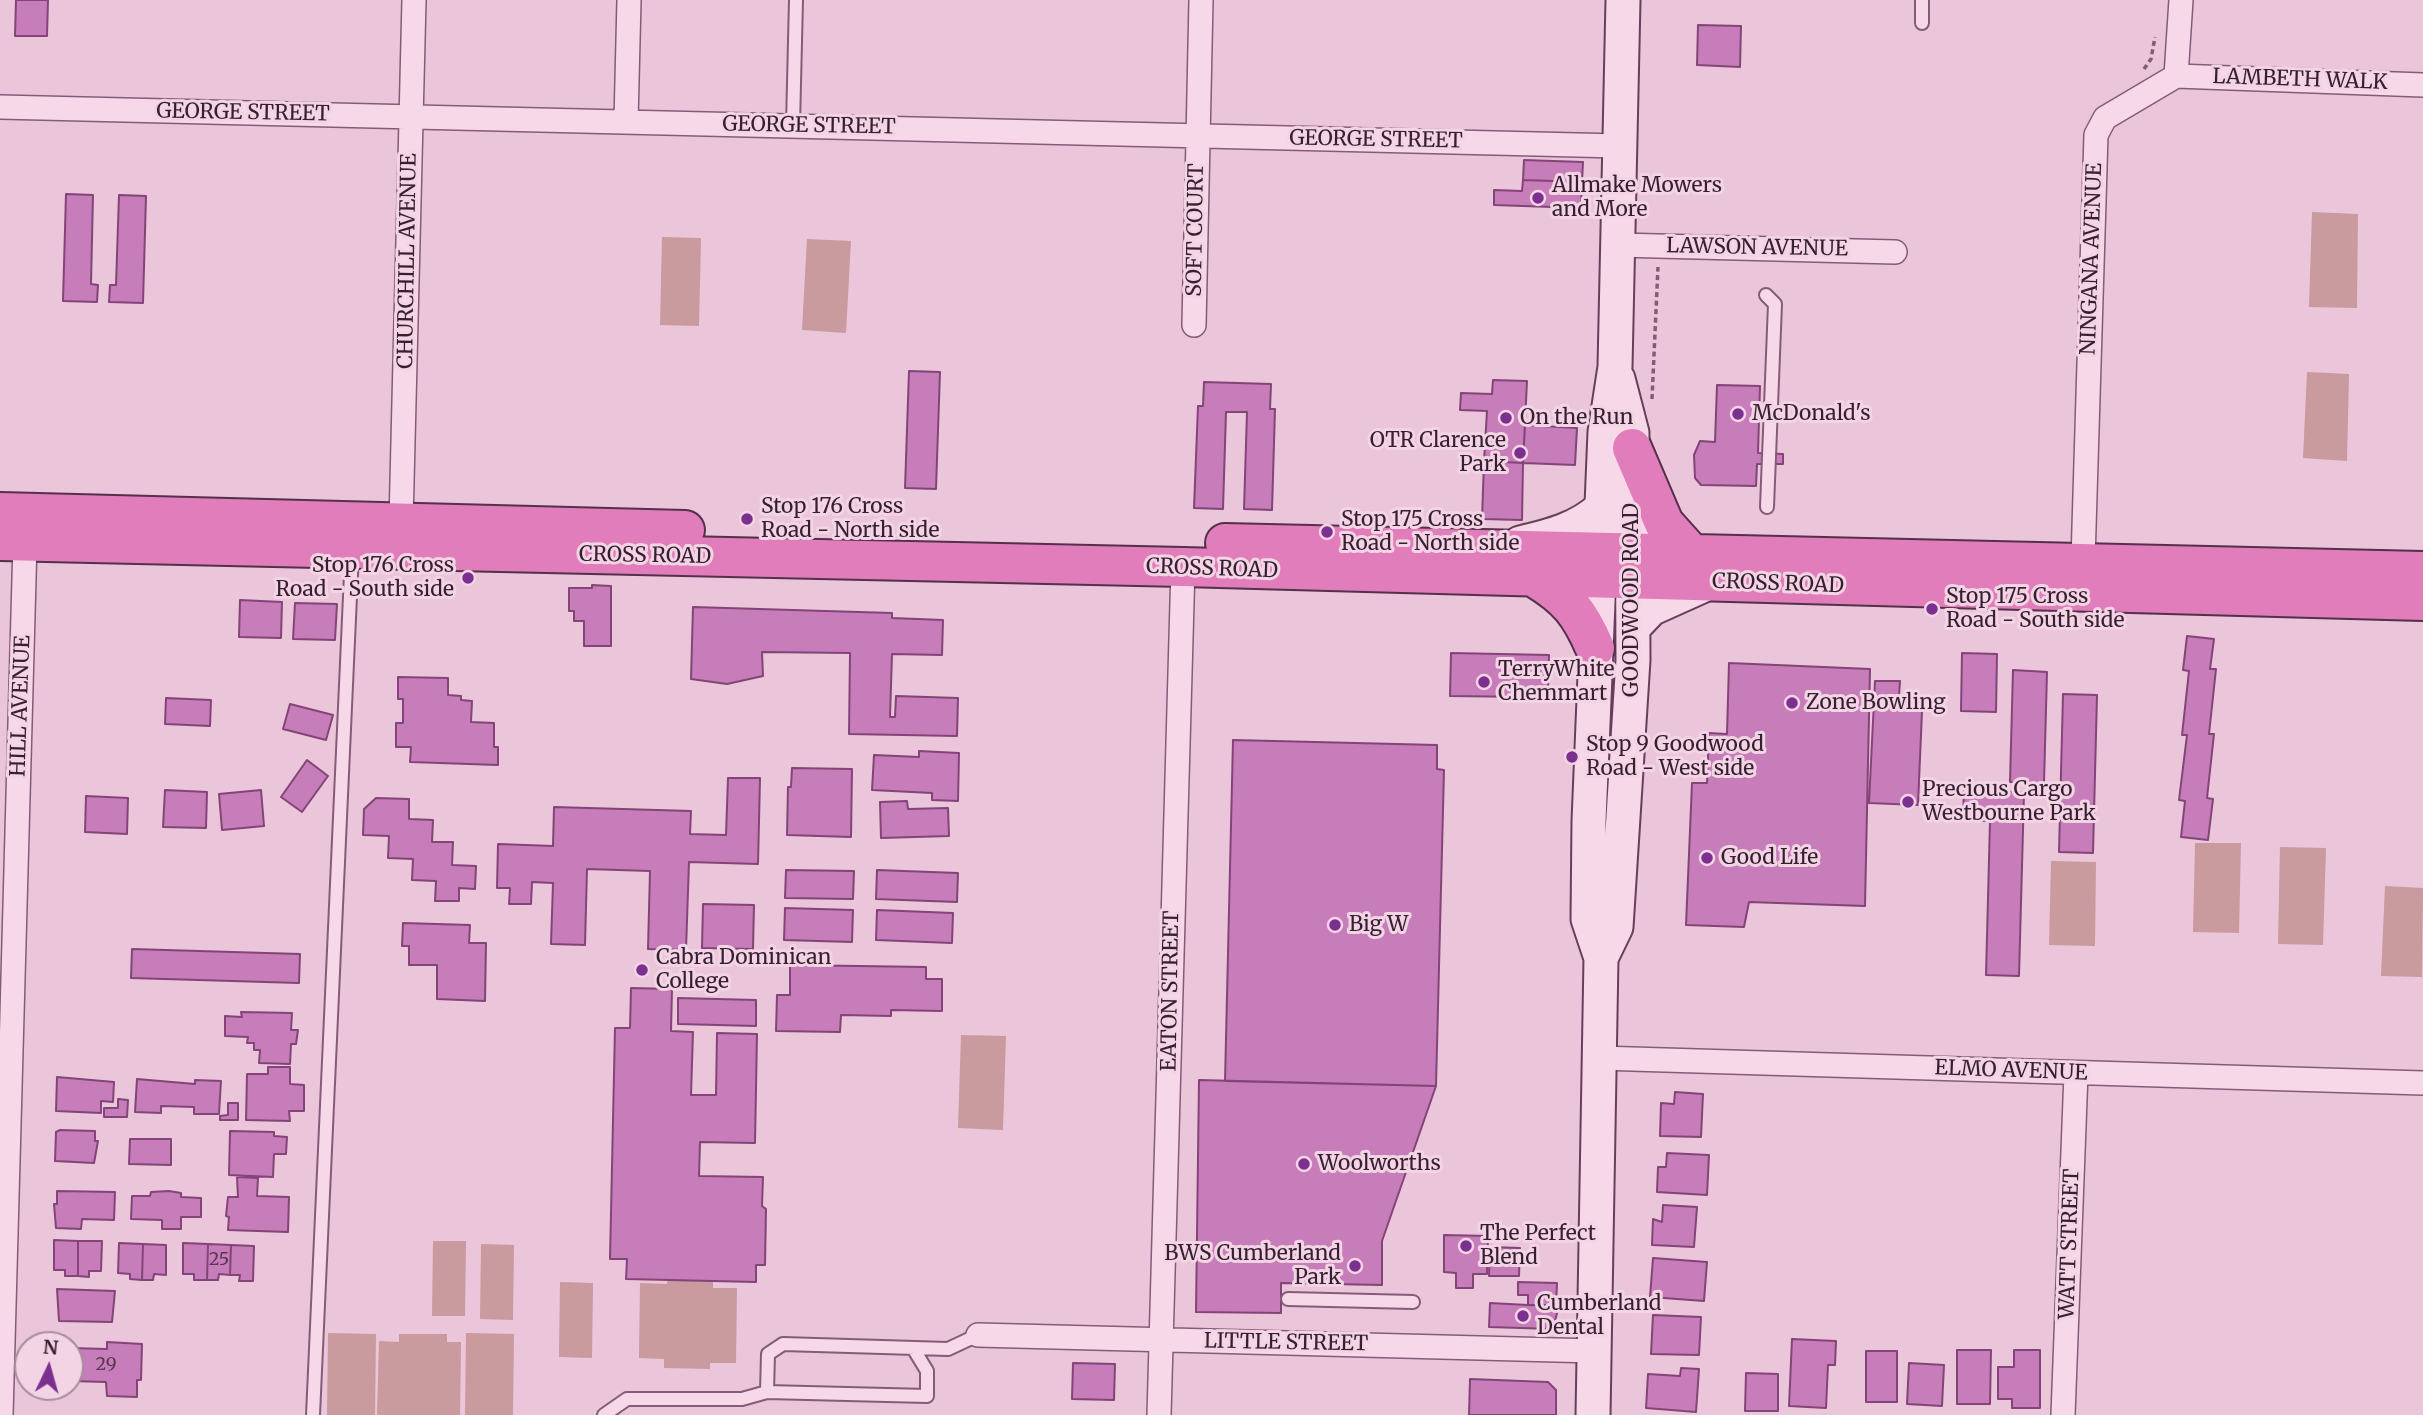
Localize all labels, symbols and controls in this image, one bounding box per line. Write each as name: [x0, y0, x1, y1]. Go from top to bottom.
street label: LAMBETH WALK: [2212, 64, 2388, 96]
street label: GEORGE STREET: [156, 99, 330, 127]
street label: GEORGE STREET: [722, 112, 896, 140]
street label: GEORGE STREET: [1289, 126, 1463, 154]
street label: CHURCHILL AVENUE: [394, 153, 422, 369]
street label: SOFT COURT: [1182, 163, 1210, 297]
street label: NINGANA AVENUE: [2076, 163, 2108, 355]
place label: Allmake Mowers and More: [1552, 173, 1722, 223]
marker: Allmake Mowers and More: [1530, 190, 1546, 206]
street label: LAWSON AVENUE: [1666, 234, 1848, 262]
place label: McDonald's: [1752, 401, 1871, 427]
place label: On the Run: [1520, 405, 1633, 431]
marker: McDonald's: [1730, 406, 1746, 422]
marker: On the Run: [1498, 410, 1514, 426]
place label: OTR Clarence Park: [1370, 428, 1506, 478]
marker: OTR Clarence Park: [1512, 445, 1528, 461]
place label: Stop 176 Cross Road - North side: [761, 494, 939, 544]
street label: GOODWOOD ROAD: [1619, 503, 1645, 697]
place label: Stop 175 Cross Road - North side: [1341, 507, 1519, 557]
marker: Stop 176 Cross Road - North side: [739, 511, 755, 527]
marker: Stop 175 Cross Road - North side: [1319, 524, 1335, 540]
street label: CROSS ROAD: [579, 542, 711, 570]
place label: Stop 176 Cross Road - South side: [275, 553, 454, 603]
street label: CROSS ROAD: [1146, 554, 1278, 584]
street label: CROSS ROAD: [1712, 569, 1844, 599]
marker: Stop 176 Cross Road - South side: [460, 570, 476, 586]
place label: Stop 175 Cross Road - South side: [1946, 584, 2125, 634]
marker: Stop 175 Cross Road - South side: [1924, 601, 1940, 617]
street label: HILL AVENUE: [6, 635, 36, 777]
place label: TerryWhite Chemmart: [1498, 657, 1614, 707]
marker: TerryWhite Chemmart: [1476, 674, 1492, 690]
place label: Zone Bowling: [1806, 690, 1946, 716]
marker: Zone Bowling: [1784, 695, 1800, 711]
place label: Stop 9 Goodwood Road - West side: [1586, 732, 1764, 782]
marker: Stop 9 Goodwood Road - West side: [1564, 749, 1580, 765]
place label: Precious Cargo Westbourne Park: [1922, 777, 2096, 827]
marker: Precious Cargo Westbourne Park: [1900, 794, 1916, 810]
place label: Good Life: [1721, 845, 1818, 871]
marker: Good Life: [1699, 850, 1715, 866]
street label: EATON STREET: [1157, 910, 1185, 1072]
place label: Big W: [1349, 912, 1408, 938]
marker: Big W: [1327, 917, 1343, 933]
place label: Cabra Dominican College: [656, 945, 831, 995]
marker: Cabra Dominican College: [634, 962, 650, 978]
street label: ELMO AVENUE: [1934, 1056, 2088, 1086]
place label: Woolworths: [1318, 1151, 1441, 1177]
marker: Woolworths: [1296, 1156, 1312, 1172]
street label: WATT STREET: [2055, 1168, 2085, 1320]
place label: The Perfect Blend: [1480, 1221, 1596, 1271]
marker: The Perfect Blend: [1458, 1238, 1474, 1254]
place label: BWS Cumberland Park: [1164, 1241, 1341, 1291]
house number: 25: [209, 1249, 229, 1271]
marker: BWS Cumberland Park: [1347, 1258, 1363, 1274]
place label: Cumberland Dental: [1537, 1291, 1661, 1341]
marker: Cumberland Dental: [1515, 1308, 1531, 1324]
street label: LITTLE STREET: [1204, 1329, 1368, 1357]
north arrow: [14, 1331, 84, 1401]
text: N: [42, 1334, 59, 1360]
house number: 29: [95, 1354, 117, 1376]

